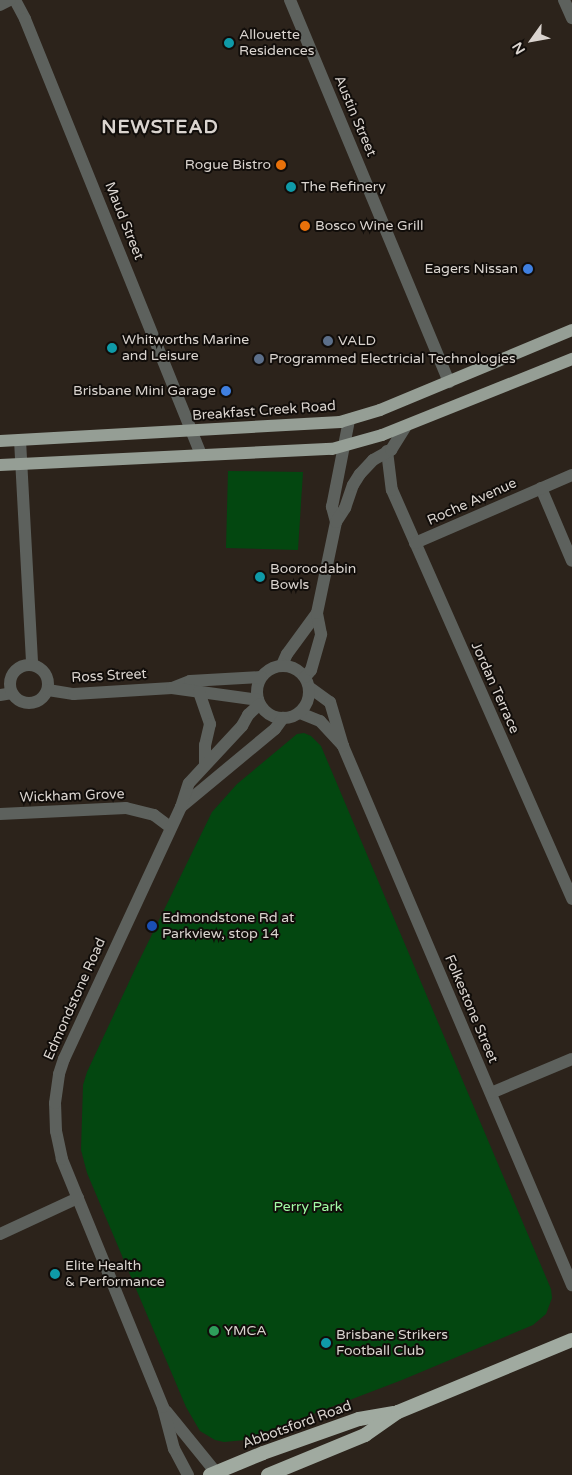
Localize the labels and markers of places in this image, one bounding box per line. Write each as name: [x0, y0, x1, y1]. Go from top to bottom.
place label: Allouette Residences: [239, 27, 314, 59]
marker: Allouette Residences: [223, 37, 235, 49]
place label: Rogue Bistro: [185, 157, 271, 173]
marker: Rogue Bistro: [275, 159, 287, 171]
place label: The Refinery: [301, 179, 386, 195]
marker: The Refinery: [285, 181, 297, 193]
place label: Bosco Wine Grill: [315, 218, 423, 234]
marker: Bosco Wine Grill: [299, 220, 311, 232]
place label: Eagers Nissan: [424, 261, 518, 277]
marker: Eagers Nissan: [522, 263, 534, 275]
place label: Whitworths Marine and Leisure: [122, 332, 249, 364]
place label: VALD: [338, 333, 376, 349]
marker: VALD: [322, 335, 334, 347]
marker: Whitworths Marine and Leisure: [106, 342, 118, 354]
place label: Programmed Electricial Technologies: [269, 351, 516, 367]
marker: Programmed Electricial Technologies: [253, 353, 265, 365]
place label: Brisbane Mini Garage: [73, 383, 216, 399]
marker: Brisbane Mini Garage: [220, 385, 232, 397]
place label: Booroodabin Bowls: [270, 561, 356, 594]
marker: Booroodabin Bowls: [254, 571, 266, 583]
place label: Edmondstone Rd at Parkview, stop 14: [162, 910, 294, 942]
marker: Edmondstone Rd at Parkview, stop 14: [146, 920, 158, 932]
place label: Elite Health & Performance: [65, 1258, 165, 1290]
marker: Elite Health & Performance: [49, 1268, 61, 1280]
place label: YMCA: [224, 1323, 267, 1339]
marker: YMCA: [208, 1325, 220, 1337]
place label: Brisbane Strikers Football Club: [336, 1327, 448, 1360]
marker: Brisbane Strikers Football Club: [320, 1337, 332, 1349]

